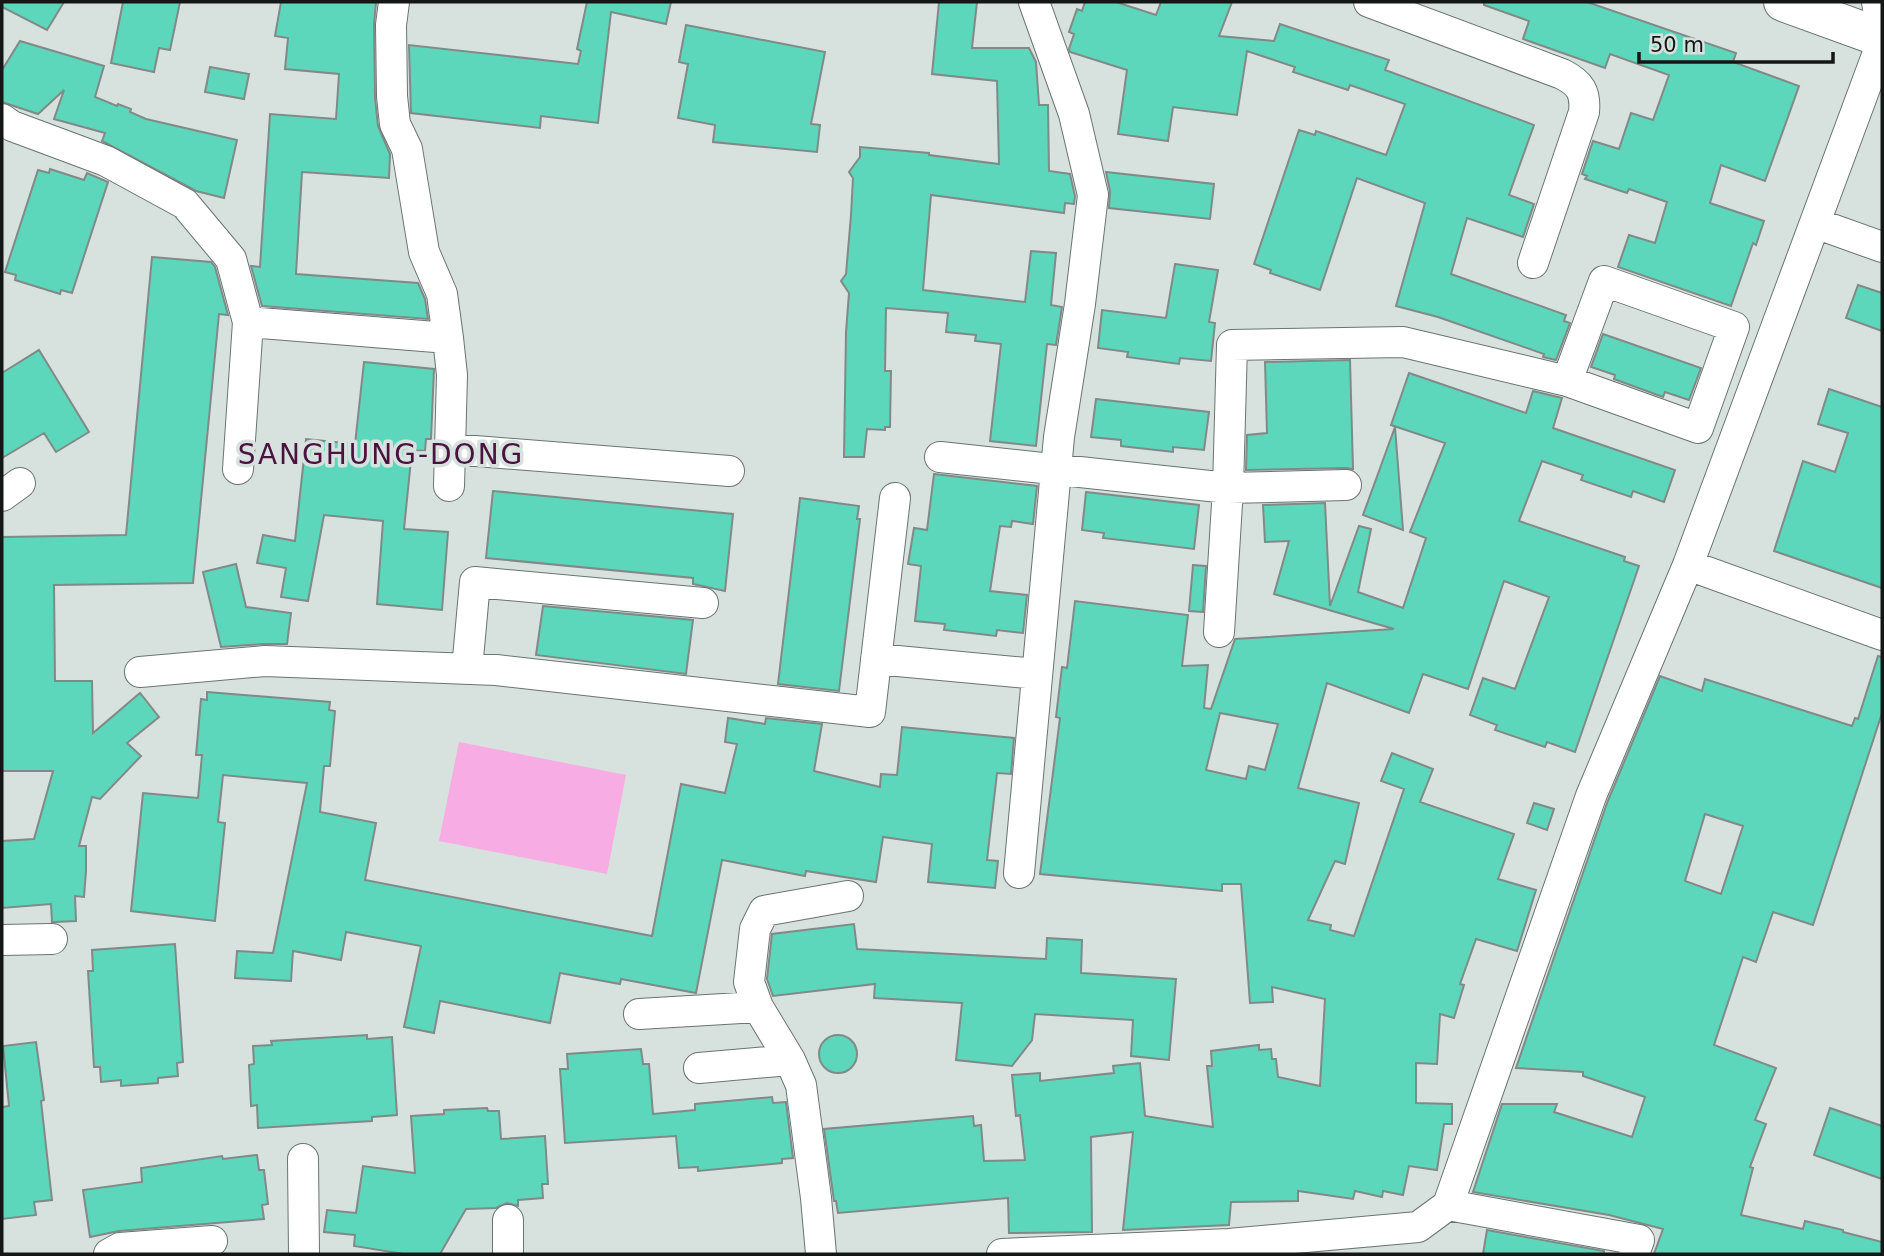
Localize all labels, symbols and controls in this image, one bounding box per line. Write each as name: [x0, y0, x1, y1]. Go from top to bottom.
scale bar: [1639, 21, 1833, 65]
text: 50 m: [1650, 33, 1704, 57]
district label: SANGHUNG-DONG: [238, 438, 524, 471]

